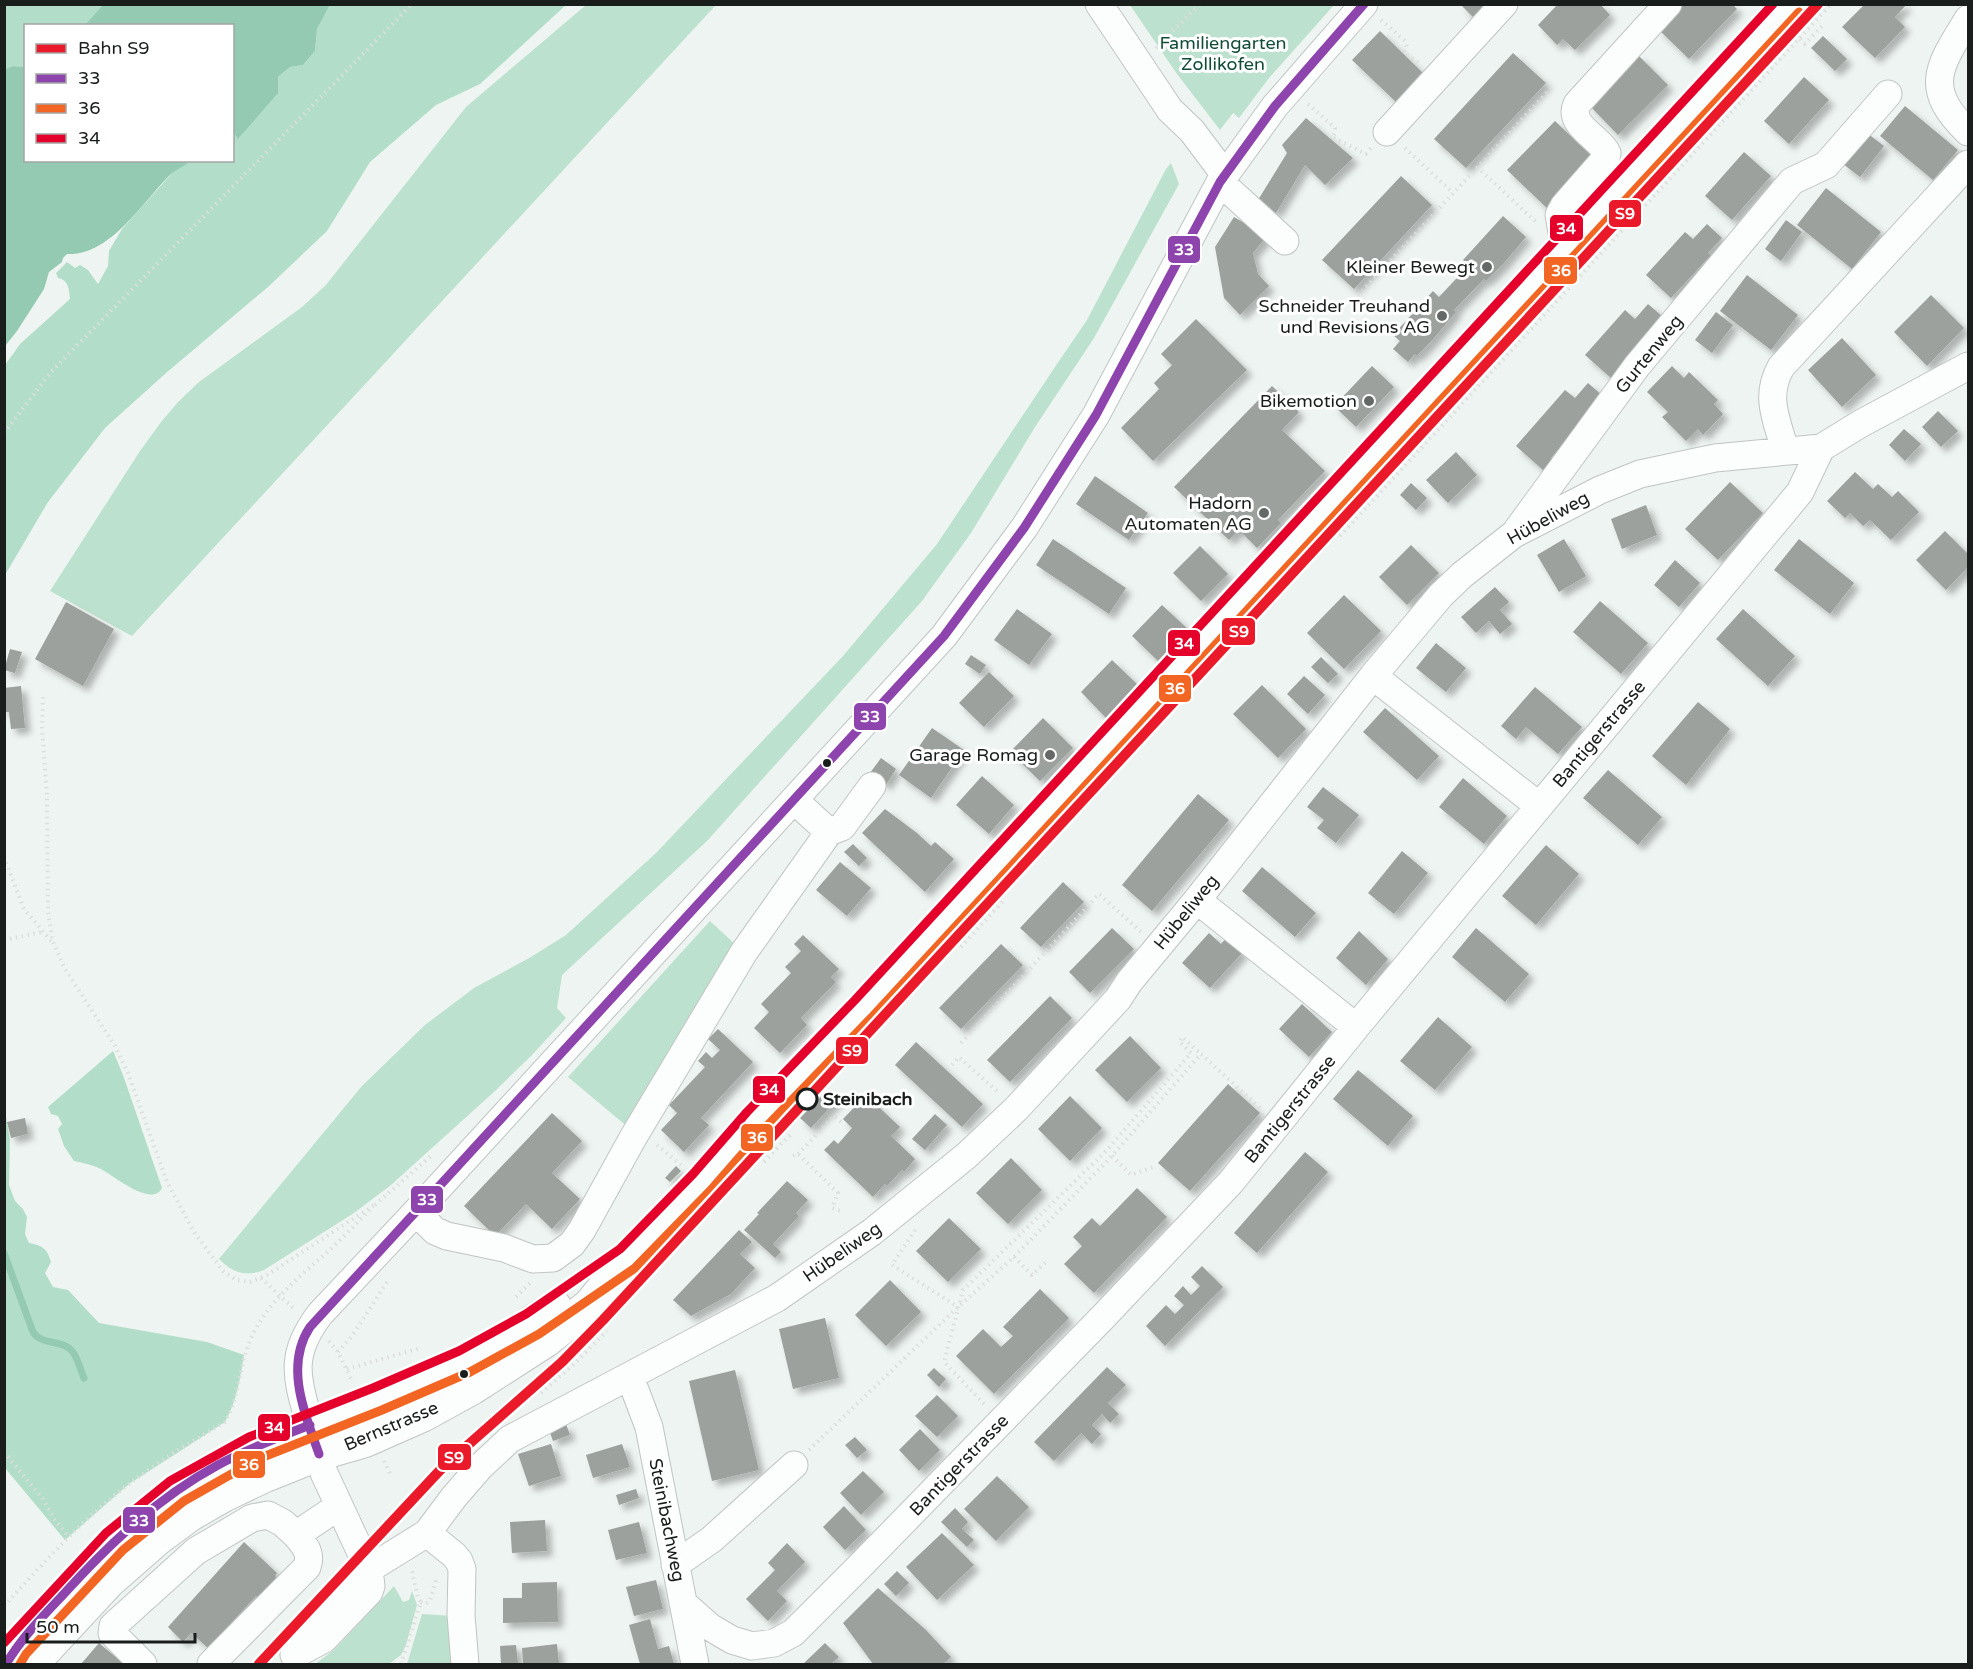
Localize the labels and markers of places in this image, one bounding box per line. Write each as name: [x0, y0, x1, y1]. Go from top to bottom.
place label: Kleiner Bewegt: [1346, 256, 1475, 278]
marker: Kleiner Bewegt: [1480, 260, 1494, 274]
place label: Schneider Treuhand und Revisions AG: [1259, 295, 1430, 338]
marker: Schneider Treuhand und Revisions AG: [1435, 309, 1449, 323]
place label: Bikemotion: [1260, 390, 1357, 412]
marker: Bikemotion: [1362, 394, 1376, 408]
place label: Hadorn Automaten AG: [1124, 492, 1252, 535]
marker: Hadorn Automaten AG: [1257, 506, 1271, 520]
place label: Garage Romag: [909, 744, 1038, 766]
marker: Garage Romag: [1043, 748, 1057, 762]
unlabelled marker: [821, 757, 833, 769]
marker: Steinibach: [796, 1088, 818, 1110]
place label: Steinibach: [823, 1088, 913, 1110]
unlabelled marker: [458, 1368, 470, 1380]

